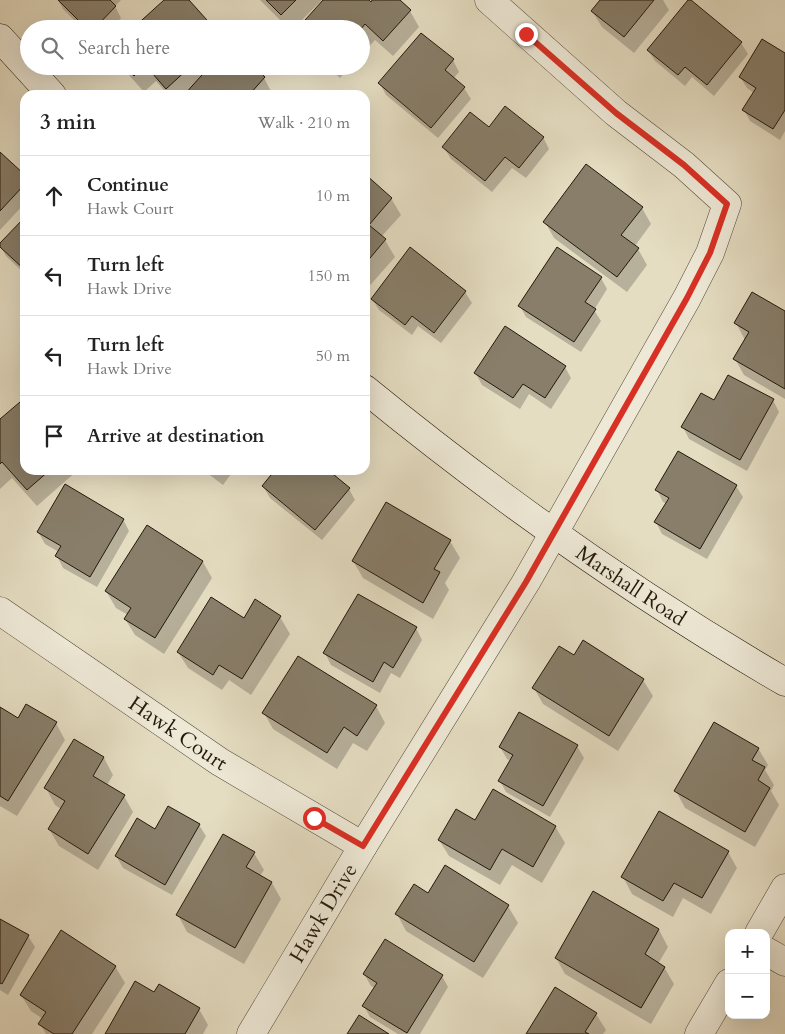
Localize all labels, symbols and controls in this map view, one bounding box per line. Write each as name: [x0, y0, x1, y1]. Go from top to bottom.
search box: [20, 20, 370, 75]
route end: [515, 23, 538, 46]
icon: search: [38, 34, 66, 62]
text: Search here: [78, 35, 170, 61]
text: 3 min: [40, 108, 96, 137]
text: Walk · 210 m: [258, 112, 350, 134]
text: Continue: [87, 172, 169, 198]
icon: ahead: [40, 182, 68, 210]
text: 10 m: [316, 185, 350, 207]
text: Hawk Court: [87, 198, 174, 220]
text: Turn left: [87, 252, 164, 278]
icon: left: [40, 262, 68, 290]
text: 150 m: [308, 265, 350, 287]
text: Hawk Drive: [87, 278, 172, 300]
text: Turn left: [87, 332, 164, 358]
icon: left: [40, 342, 68, 370]
text: 50 m: [316, 345, 350, 367]
text: Hawk Drive: [87, 358, 172, 380]
icon: arrive: [40, 422, 68, 450]
text: Arrive at destination: [87, 423, 264, 449]
street label: Marshall Road: [570, 538, 692, 633]
street label: Hawk Court: [123, 689, 233, 778]
route start: [303, 807, 326, 830]
street label: Hawk Drive: [282, 858, 364, 968]
map controls: [725, 929, 770, 1019]
button: +: [725, 929, 770, 974]
button: −: [725, 974, 770, 1019]

